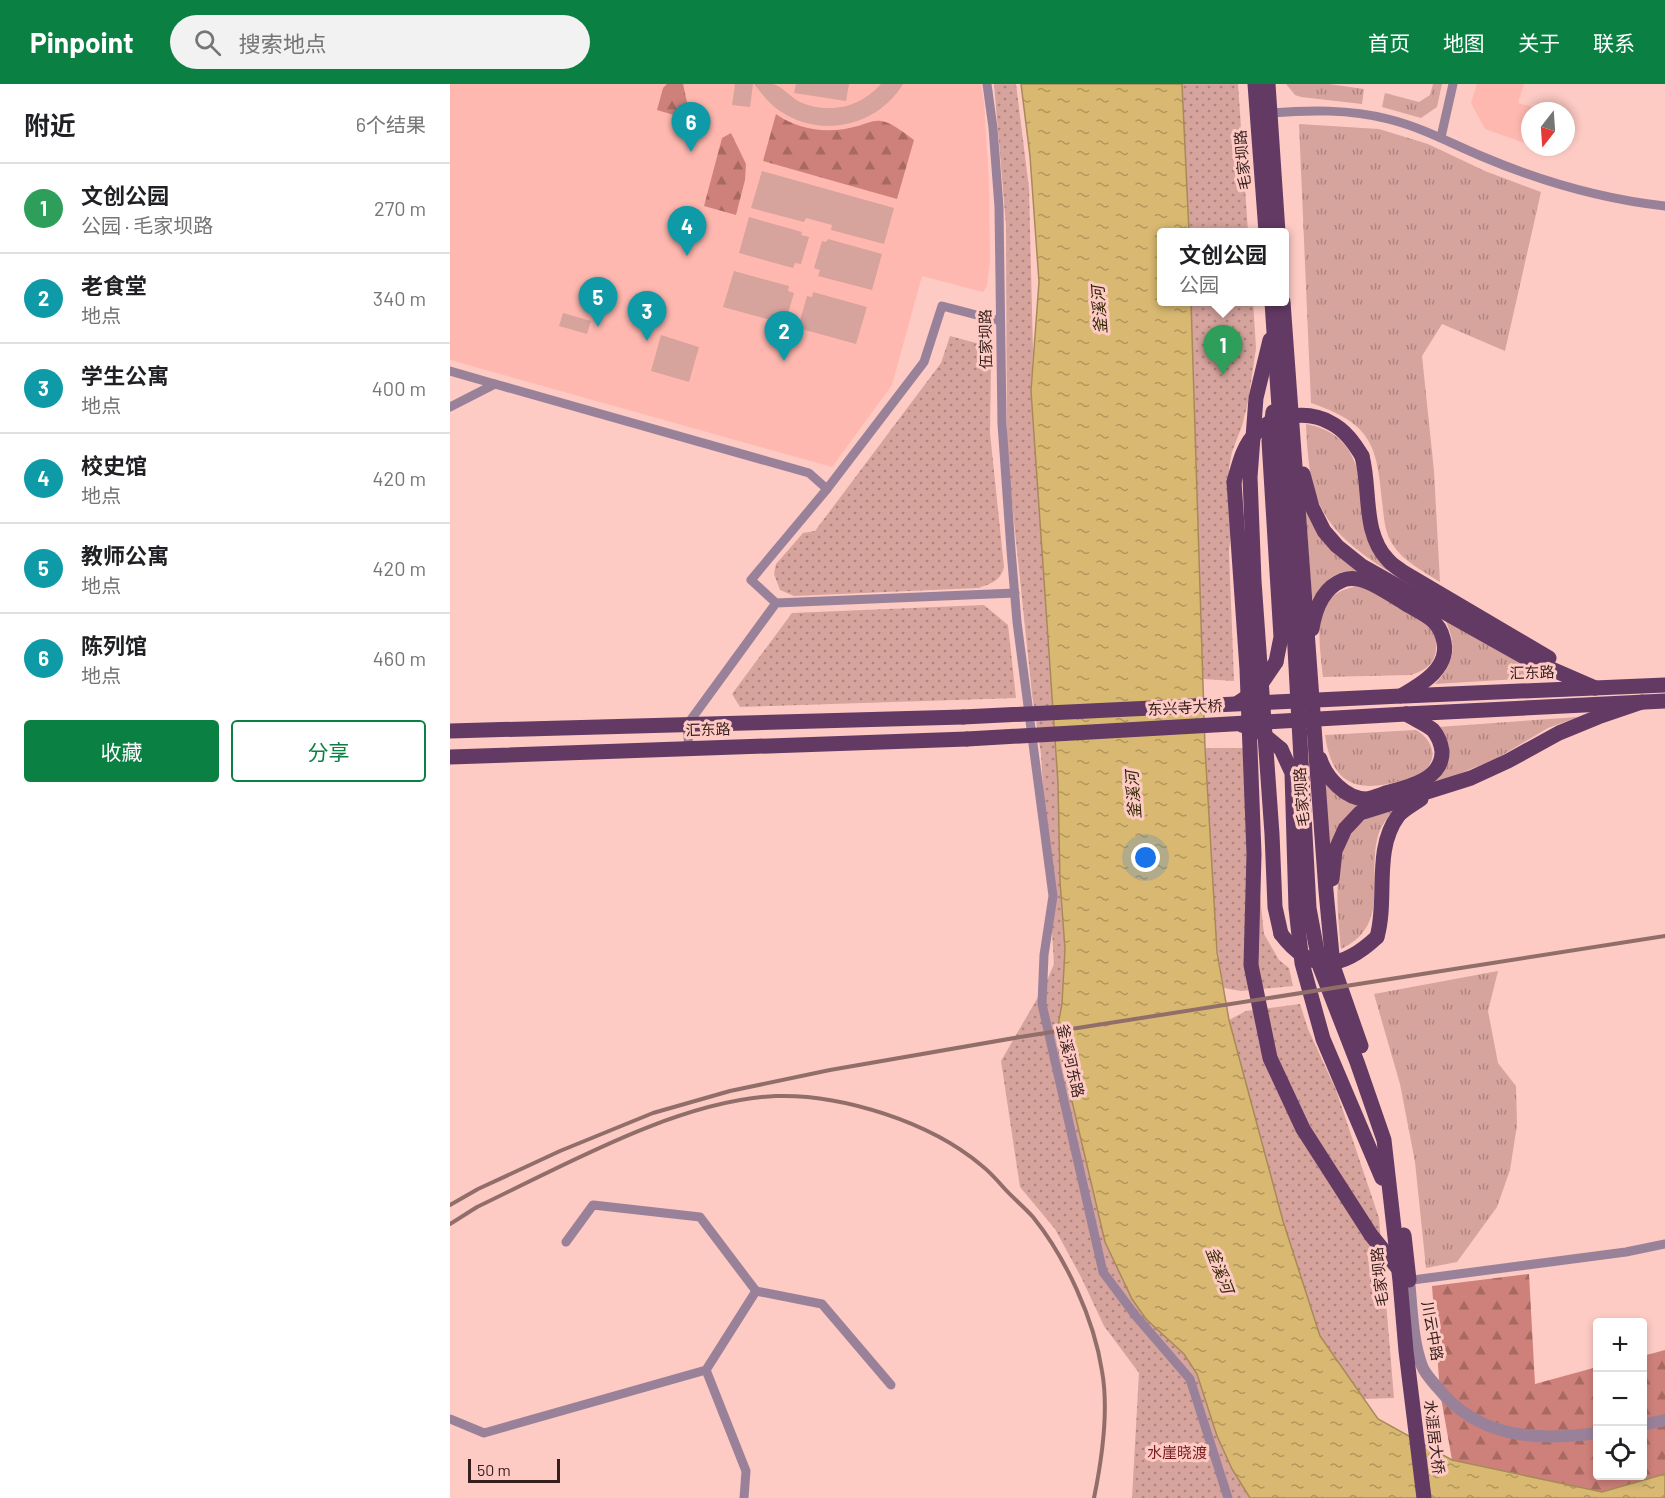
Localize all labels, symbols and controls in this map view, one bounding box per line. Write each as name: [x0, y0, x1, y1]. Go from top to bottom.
search box: [170, 15, 590, 69]
text: Pinpoint: [30, 25, 134, 59]
icon: search: [191, 26, 224, 59]
text: 搜索地点: [239, 30, 327, 56]
text: 首页: [1368, 30, 1410, 55]
text: 地图: [1443, 30, 1485, 55]
text: 关于: [1518, 30, 1560, 55]
text: 联系: [1593, 30, 1635, 55]
north arrow: [1521, 102, 1575, 156]
pin: 6: [672, 103, 710, 152]
text: 附近: [24, 109, 76, 140]
text: 6个结果: [356, 112, 426, 136]
street label: 毛家坝路: [1230, 129, 1254, 191]
text: 文创公园: [81, 182, 169, 208]
text: 1: [40, 196, 47, 220]
text: 270 m: [374, 196, 426, 220]
pin: 4: [668, 206, 706, 256]
text: 公园 · 毛家坝路: [81, 213, 213, 237]
popup: [1157, 228, 1289, 306]
text: 文创公园: [1179, 241, 1267, 267]
text: 老食堂: [81, 272, 147, 298]
text: 公园: [1179, 272, 1219, 296]
pin: 5: [578, 278, 618, 327]
water label: 釜溪河: [1087, 282, 1110, 335]
text: 2: [38, 286, 49, 310]
text: 340 m: [373, 286, 426, 310]
pin: 3: [628, 292, 666, 341]
text: 地点: [81, 303, 121, 327]
street label: 伍家坝路: [975, 309, 995, 369]
pin: 2: [764, 312, 804, 361]
pin: 1: [1204, 326, 1242, 375]
text: 学生公寓: [81, 362, 169, 388]
text: 3: [38, 376, 49, 400]
text: 400 m: [372, 376, 426, 400]
text: 地点: [81, 393, 121, 417]
text: 校史馆: [81, 452, 147, 478]
text: 4: [37, 466, 50, 490]
text: 420 m: [372, 466, 426, 490]
text: 地点: [81, 483, 121, 507]
text: 教师公寓: [81, 542, 169, 568]
text: 5: [38, 556, 49, 580]
text: 420 m: [372, 556, 426, 580]
text: 地点: [81, 573, 121, 597]
text: 陈列馆: [81, 632, 147, 658]
text: 6: [38, 646, 49, 670]
text: 460 m: [373, 646, 426, 670]
street label: 汇东路: [1509, 662, 1555, 682]
text: 地点: [81, 663, 121, 687]
street label: 东兴寺大桥: [1147, 696, 1223, 718]
street label: 汇东路: [685, 719, 731, 739]
button: 收藏: [24, 720, 219, 782]
button: 分享: [231, 720, 426, 782]
water label: 釜溪河: [1121, 767, 1144, 820]
street label: 毛家坝路: [1290, 767, 1312, 828]
your location: [1131, 843, 1160, 872]
street label: 釜溪河东路: [1054, 1022, 1088, 1099]
water label: 釜溪河: [1203, 1244, 1239, 1298]
street label: 毛家坝路: [1367, 1246, 1391, 1308]
street label: 川云中路: [1419, 1300, 1447, 1362]
map controls: [1593, 1318, 1647, 1480]
button: +: [1593, 1318, 1647, 1372]
button: −: [1593, 1372, 1647, 1426]
street label: 水涯居大桥: [1421, 1399, 1448, 1475]
button: locate: [1593, 1426, 1647, 1480]
park label: 水崖晓渡: [1147, 1443, 1207, 1461]
scale bar: [468, 1456, 560, 1484]
text: 50 m: [477, 1460, 511, 1479]

